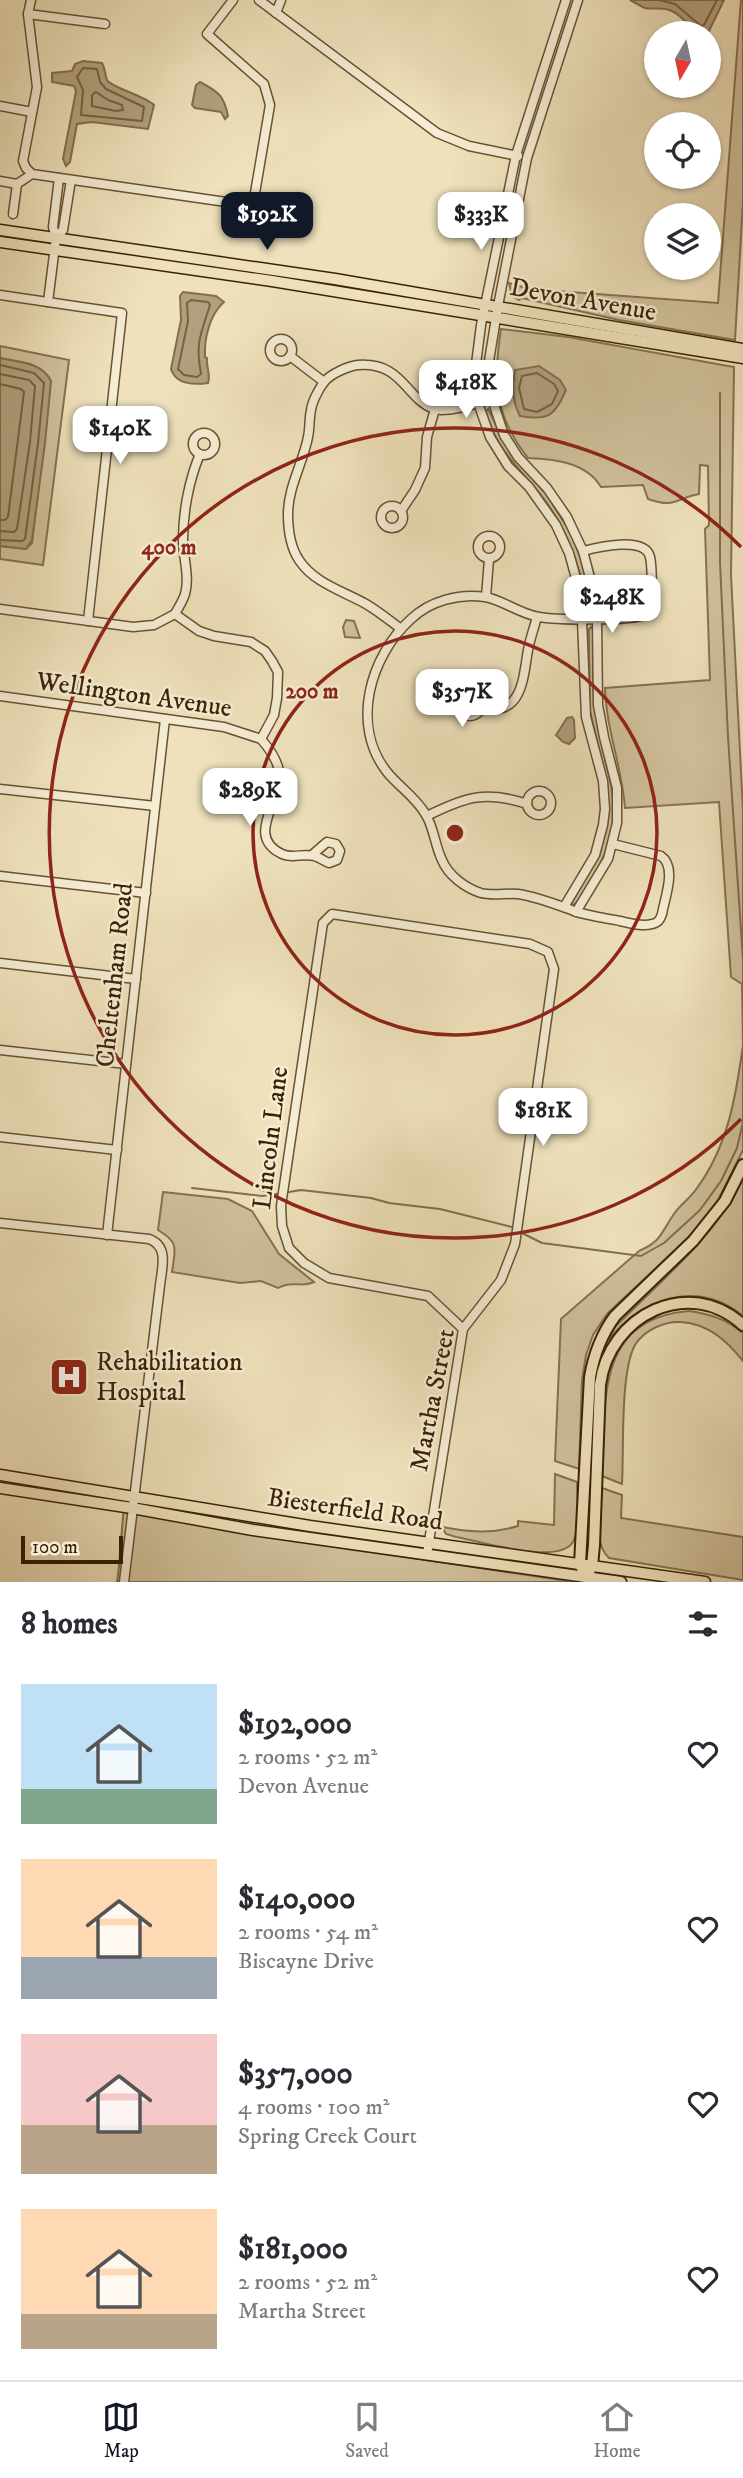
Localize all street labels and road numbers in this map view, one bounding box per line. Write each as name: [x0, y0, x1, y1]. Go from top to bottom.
street label: Devon Avenue: [507, 271, 659, 329]
street label: Wellington Avenue: [33, 665, 234, 725]
street label: Cheltenham Road: [89, 881, 141, 1069]
street label: Lincoln Lane: [246, 1065, 296, 1211]
street label: Martha Street: [403, 1326, 463, 1474]
street label: Biesterfield Road: [265, 1481, 445, 1539]

